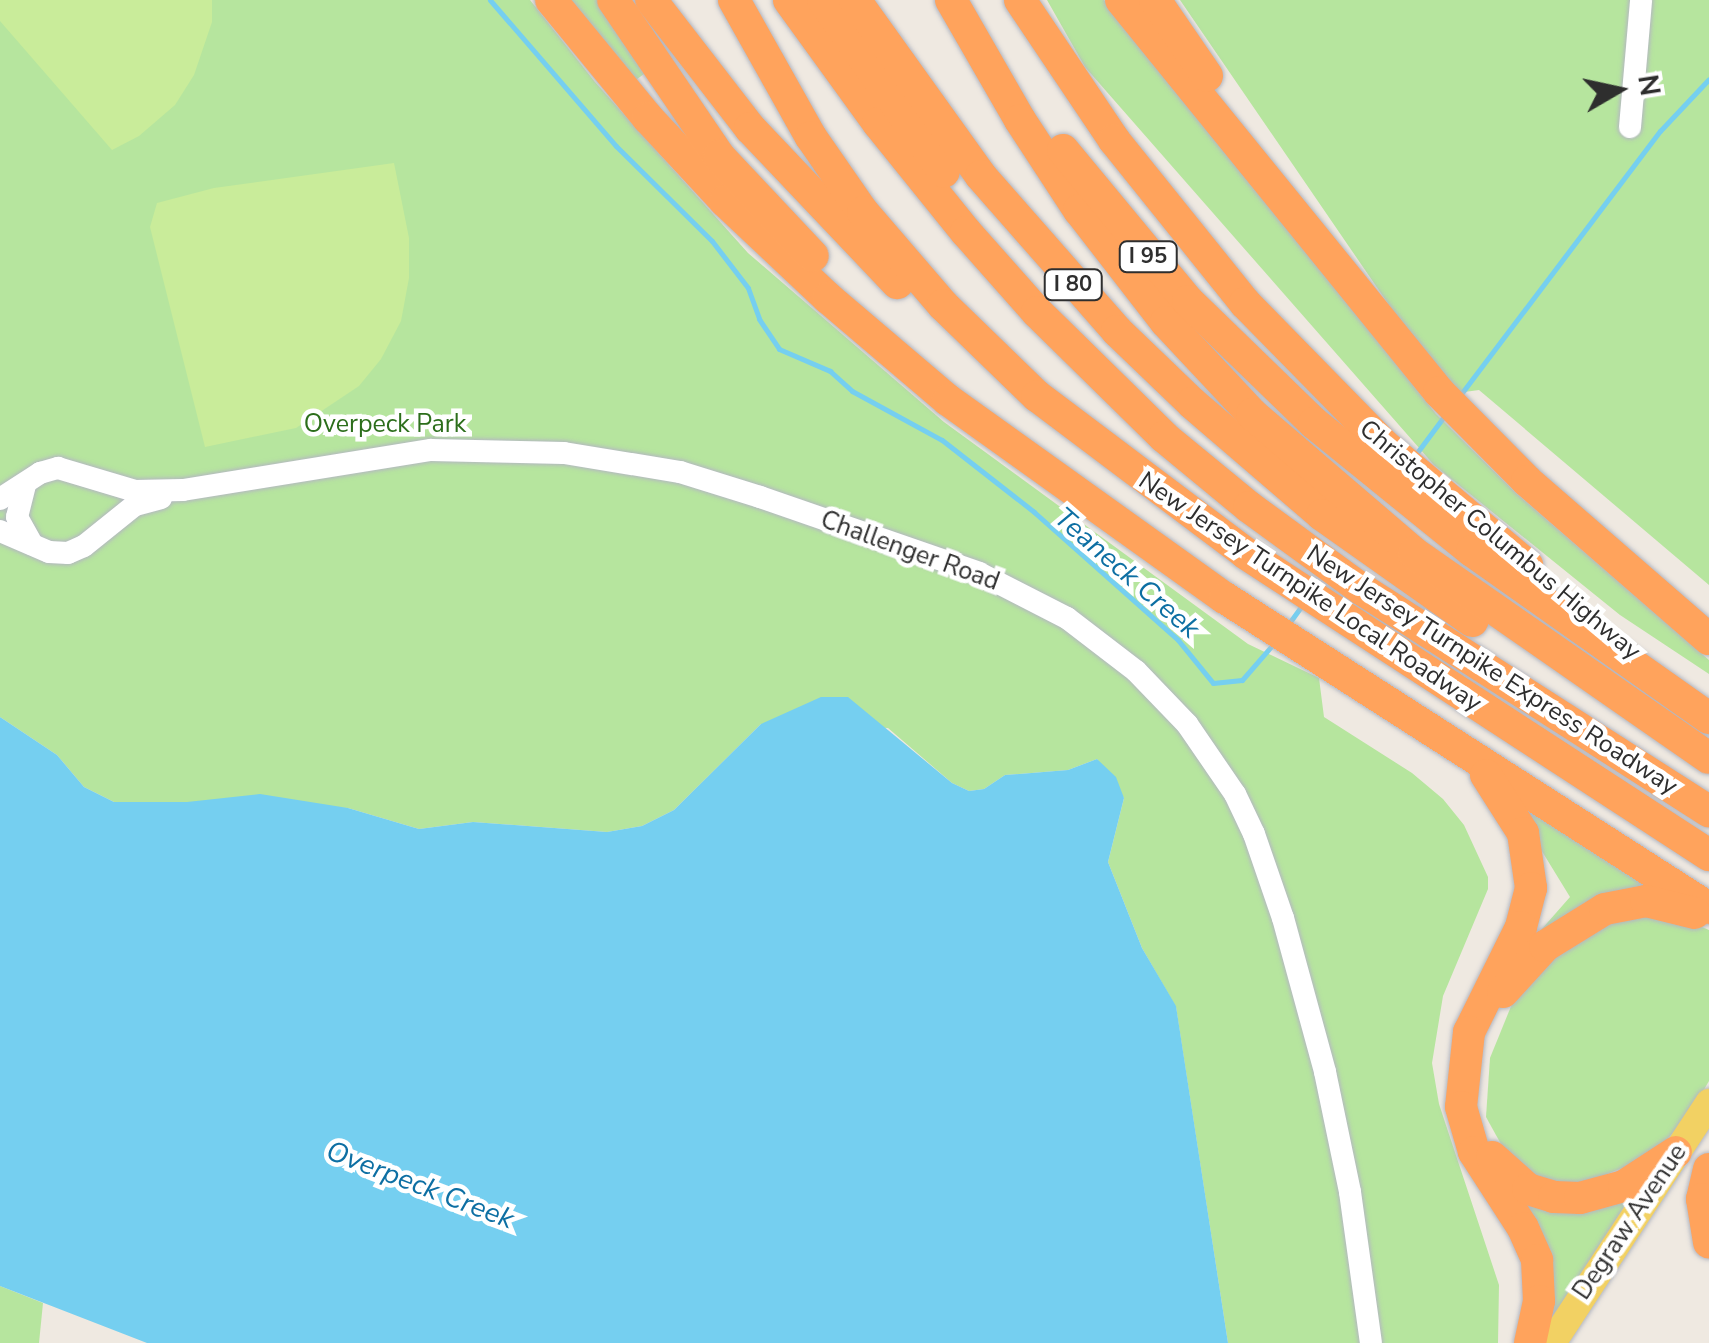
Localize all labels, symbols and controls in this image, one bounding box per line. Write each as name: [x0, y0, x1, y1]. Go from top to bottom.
north arrow: [1569, 40, 1669, 140]
text: N: [1628, 72, 1669, 99]
road number: I 95: [1118, 240, 1178, 274]
road number: I 80: [1043, 268, 1103, 302]
park label: Overpeck Park: [304, 409, 466, 439]
street label: Christopher Columbus Highway: [1353, 414, 1647, 666]
street label: New Jersey Turnpike Local Roadway: [1133, 466, 1487, 718]
water label: Teaneck Creek: [1047, 501, 1207, 645]
street label: Challenger Road: [817, 505, 1003, 597]
street label: New Jersey Turnpike Express Roadway: [1301, 539, 1683, 801]
water label: Overpeck Creek: [321, 1134, 519, 1236]
street label: Degraw Avenue: [1567, 1139, 1693, 1305]

